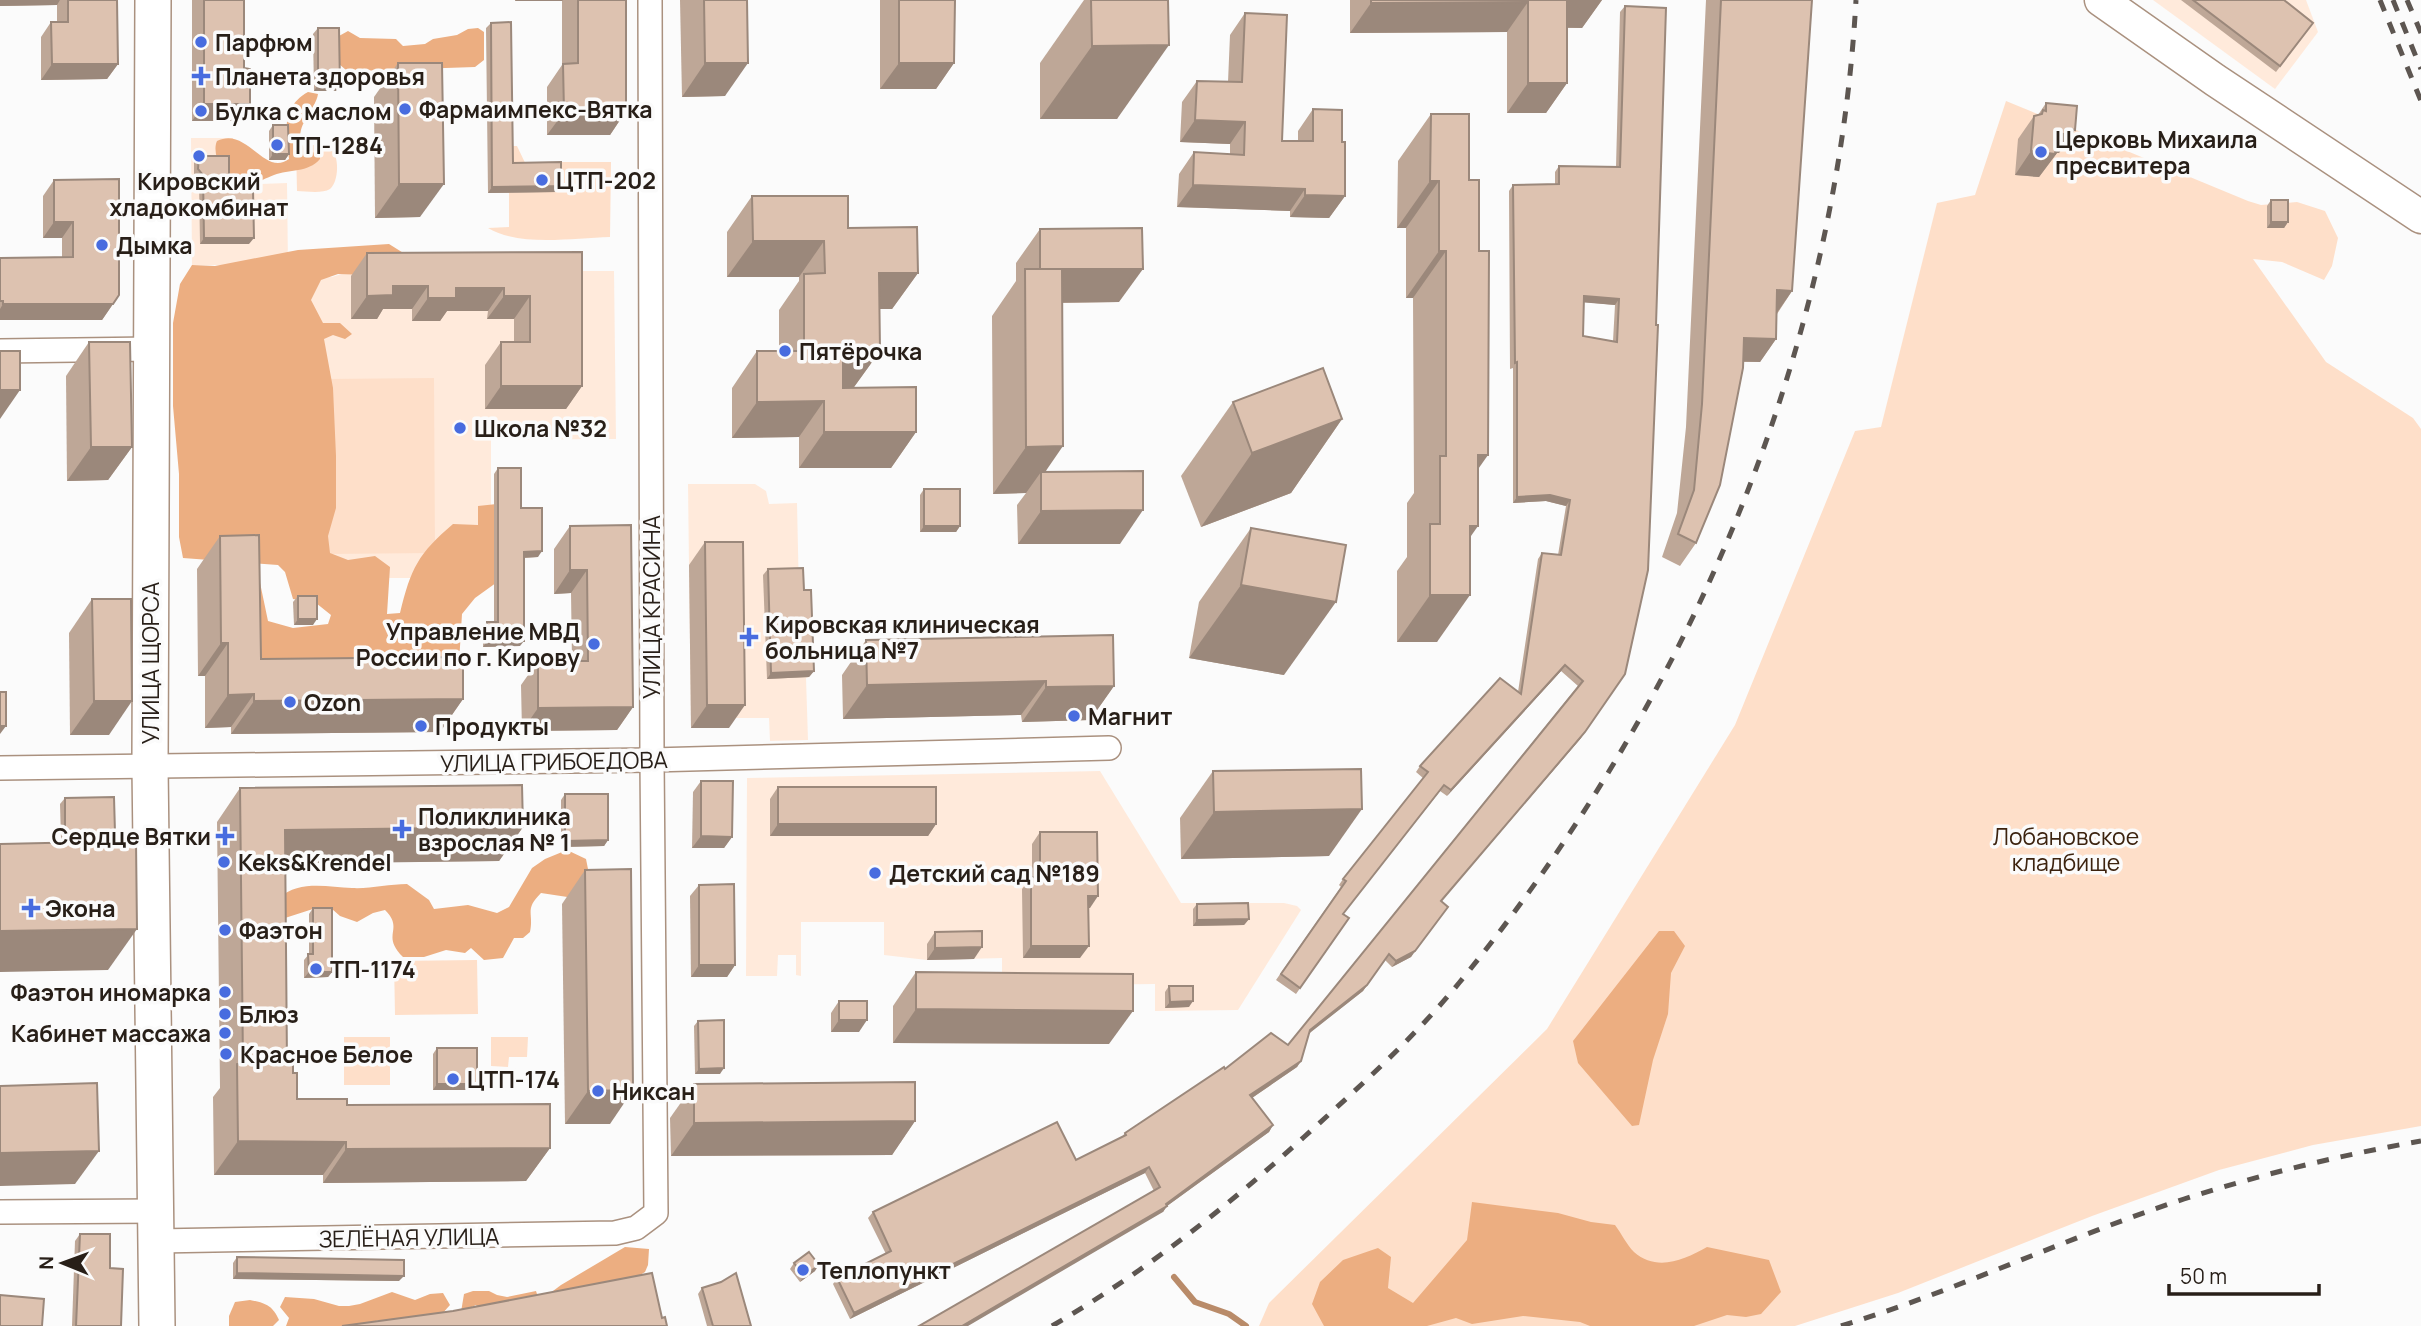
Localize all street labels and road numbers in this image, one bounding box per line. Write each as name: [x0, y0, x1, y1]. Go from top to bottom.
street label: УЛИЦА КРАСИНА: [635, 515, 667, 699]
street label: УЛИЦА ЩОРСА: [134, 581, 166, 744]
street label: УЛИЦА ГРИБОЕДОВА: [440, 743, 669, 779]
street label: ЗЕЛЁНАЯ УЛИЦА: [318, 1219, 500, 1255]

